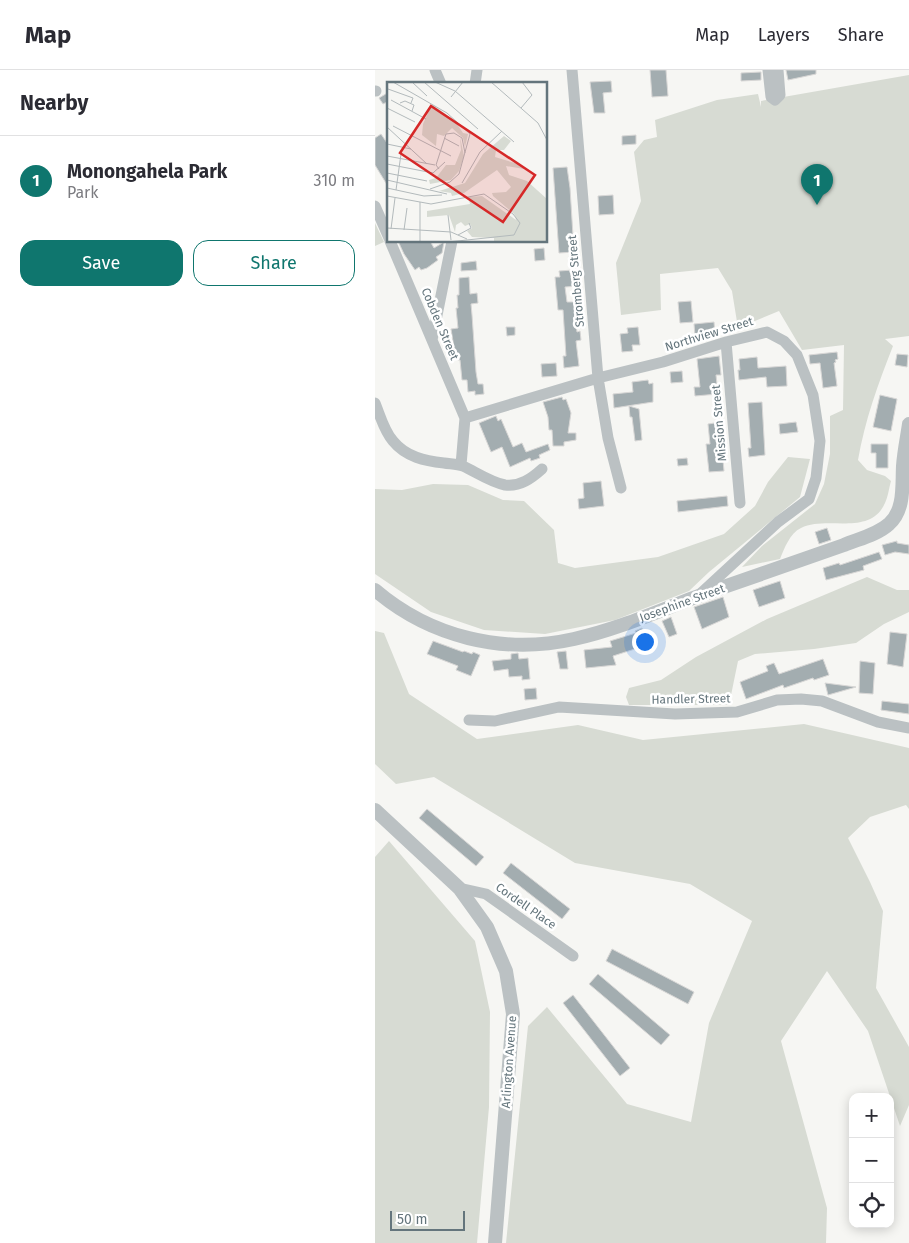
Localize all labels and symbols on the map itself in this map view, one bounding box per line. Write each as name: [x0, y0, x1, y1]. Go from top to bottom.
inset map: [387, 82, 547, 242]
pin: 1: [801, 164, 833, 205]
street label: Stromberg Street: [565, 234, 587, 328]
street label: Cobden Street: [418, 286, 462, 363]
street label: Northview Street: [663, 314, 755, 354]
street label: Mission Street: [709, 383, 729, 462]
street label: Josephine Street: [637, 581, 727, 625]
your location: [632, 629, 658, 655]
street label: Handler Street: [651, 691, 731, 707]
street label: Cordell Place: [493, 880, 559, 932]
street label: Arlington Avenue: [499, 1015, 519, 1109]
scale bar: [390, 1208, 465, 1231]

